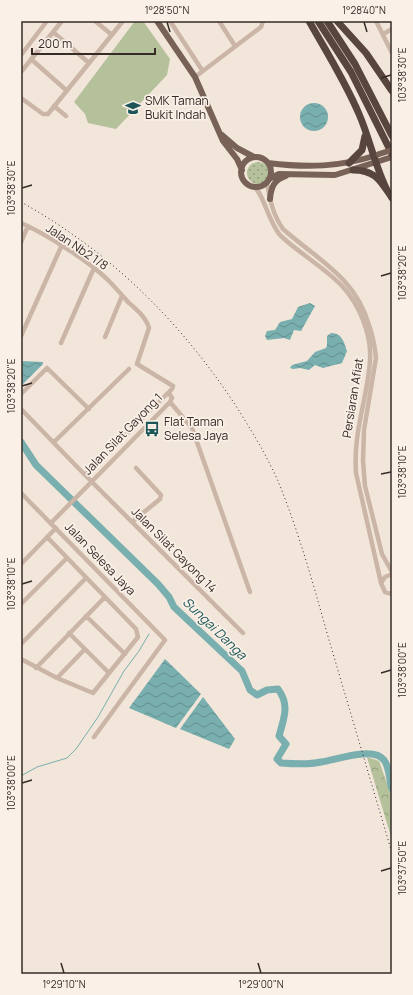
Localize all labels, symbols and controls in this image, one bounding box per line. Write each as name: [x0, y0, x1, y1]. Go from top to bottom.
text: 1°28'50"N: [145, 3, 189, 17]
text: 1°28'40"N: [342, 3, 386, 17]
scale bar: [32, 30, 155, 56]
text: 200 m: [38, 35, 72, 52]
text: 103°38'30"E: [395, 47, 409, 102]
place label: SMK Taman Bukit Indah: [145, 92, 209, 123]
school or university icon: SMK Taman Bukit Indah: [124, 99, 142, 117]
text: 103°38'30"E: [4, 160, 18, 215]
street label: Jalan Nb2 1/8: [43, 219, 112, 274]
text: 103°38'20"E: [395, 245, 409, 300]
street label: Persiaran Afiat: [338, 357, 367, 439]
text: 103°38'20"E: [4, 358, 18, 413]
street label: Jalan Silat Gayong 1: [79, 389, 166, 478]
place label: Flat Taman Selesa Jaya: [164, 413, 228, 444]
bus stop icon: Flat Taman Selesa Jaya: [143, 420, 161, 438]
text: 103°38'10"E: [395, 445, 409, 499]
street label: Jalan Silat Gayong 14: [128, 503, 221, 596]
street label: Jalan Selesa Jaya: [61, 518, 140, 599]
text: 103°38'10"E: [4, 557, 18, 611]
water label: Sungai Danga: [179, 593, 252, 664]
text: 103°38'00"E: [395, 642, 409, 698]
text: 103°38'00"E: [4, 755, 18, 811]
text: 103°37'50"E: [395, 841, 409, 895]
text: 1°29'10"N: [42, 977, 86, 991]
text: 1°29'00"N: [238, 977, 284, 991]

